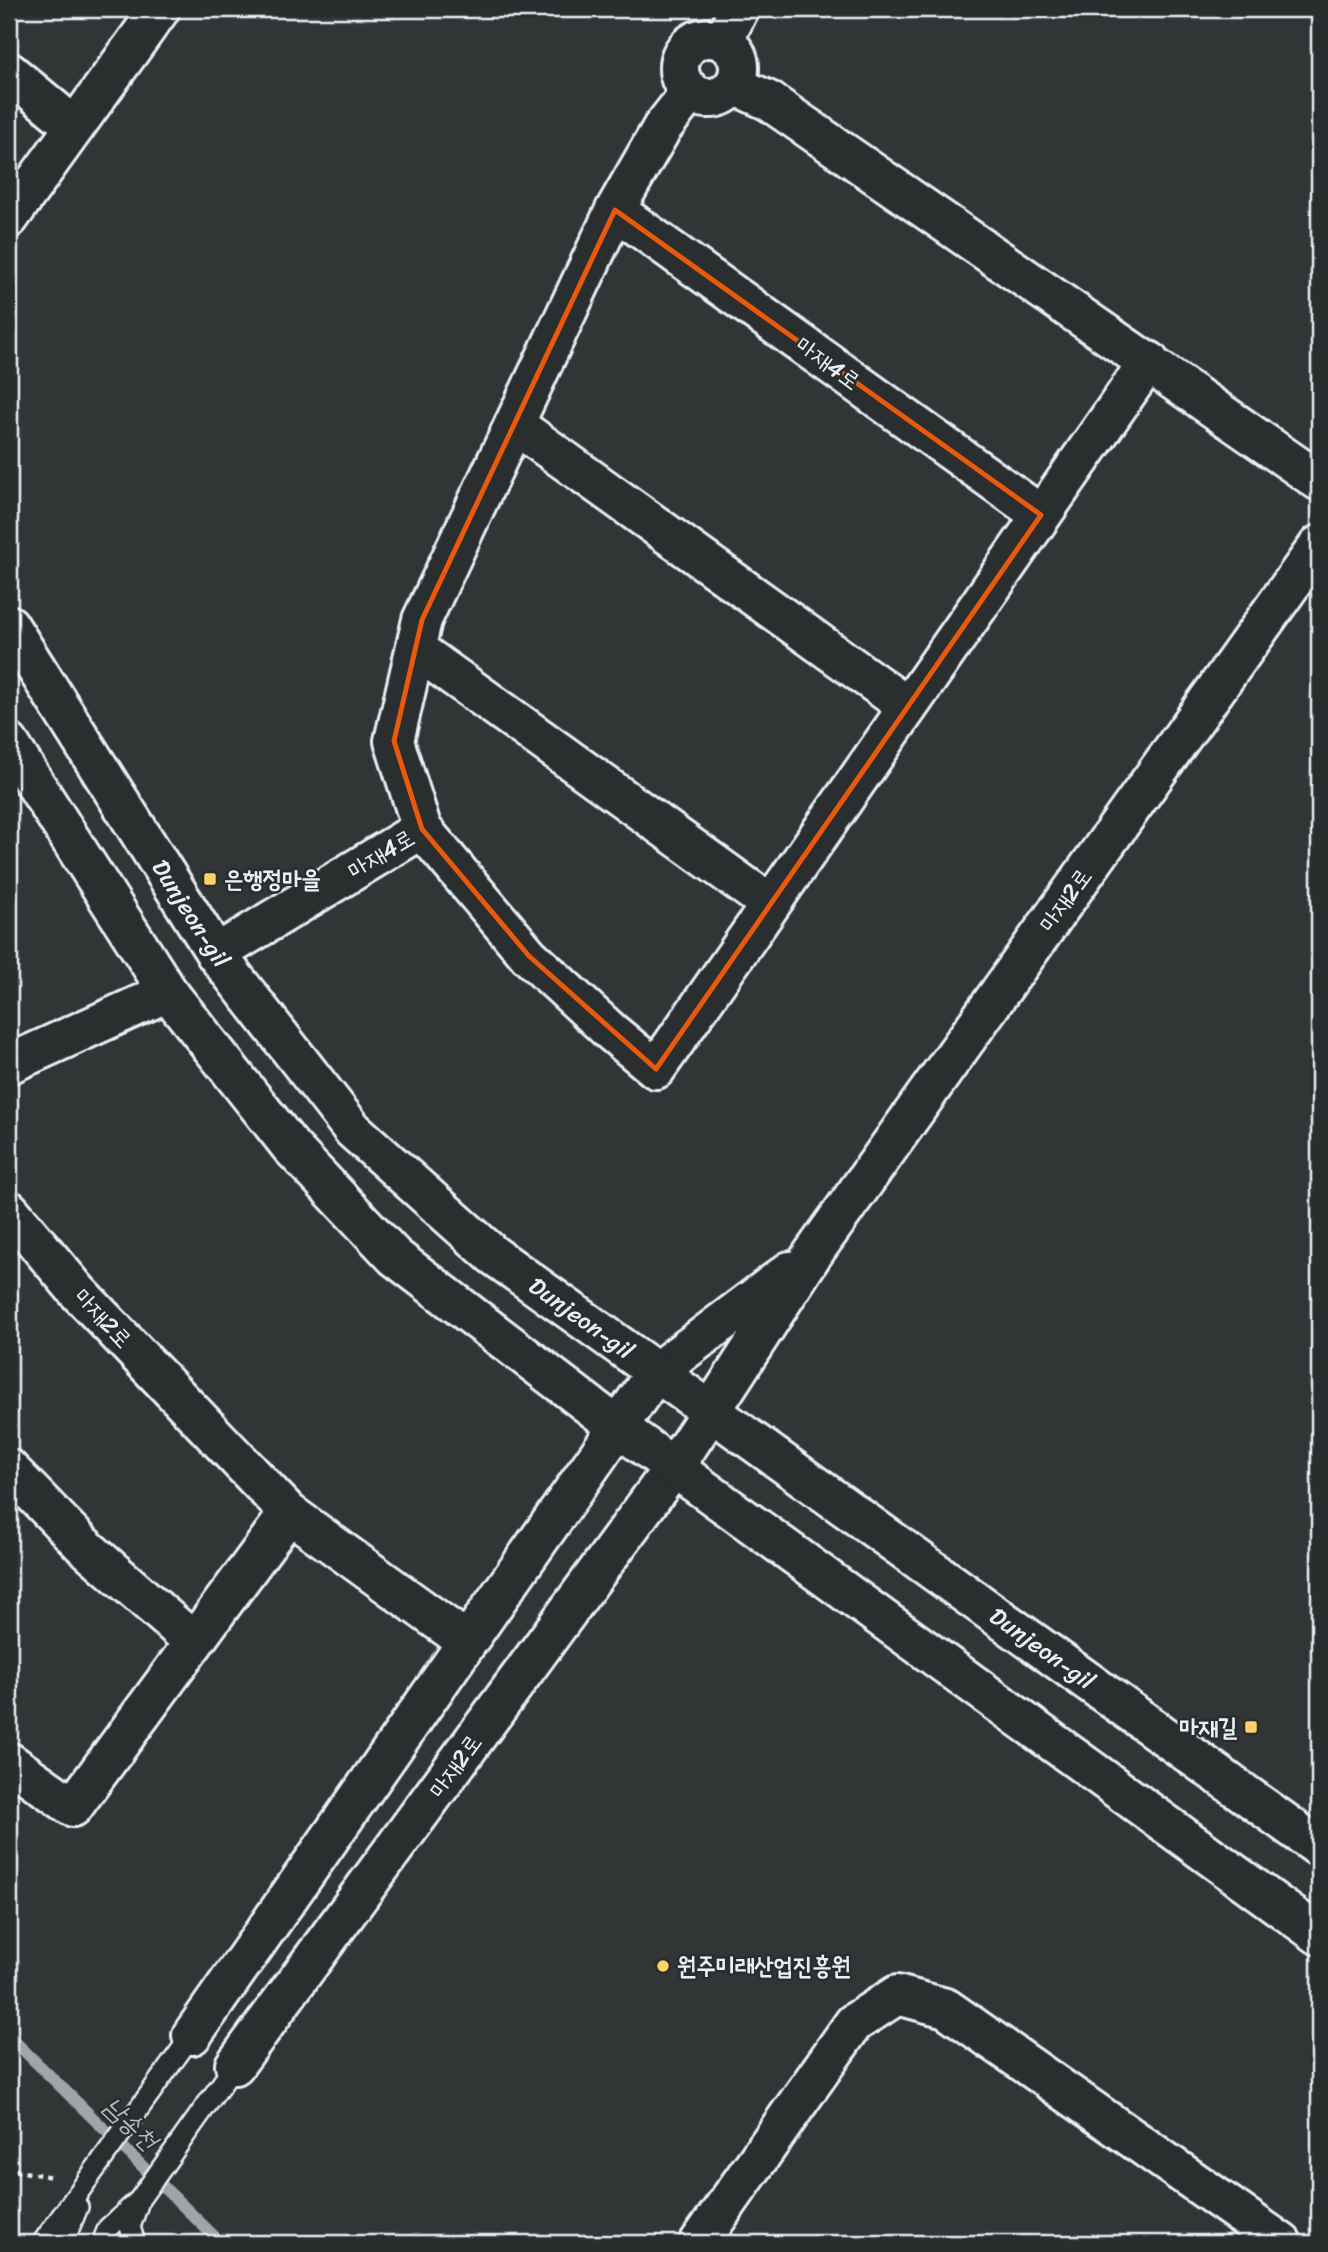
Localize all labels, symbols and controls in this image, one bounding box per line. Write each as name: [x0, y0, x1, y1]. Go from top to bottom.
street label: 마재4로: [786, 325, 870, 401]
street label: 마재4로: [339, 817, 423, 891]
street label: Dunjeon-gil: [140, 851, 241, 978]
place label: 은행정마을: [224, 858, 321, 900]
street label: 마재2로: [1027, 859, 1103, 941]
marker: 은행정마을: [202, 871, 218, 887]
street label: Dunjeon-gil: [519, 1266, 644, 1372]
street label: 마재2로: [63, 1277, 143, 1359]
street label: Dunjeon-gil: [980, 1596, 1105, 1702]
place label: 마재길: [1179, 1706, 1238, 1748]
marker: 마재길: [1243, 1719, 1259, 1735]
street label: 마재2로: [417, 1725, 493, 1807]
place label: 원주미래산업진흥원: [677, 1945, 851, 1987]
marker: 원주미래산업진흥원: [655, 1958, 671, 1974]
water label: 남송천: [92, 2085, 172, 2163]

